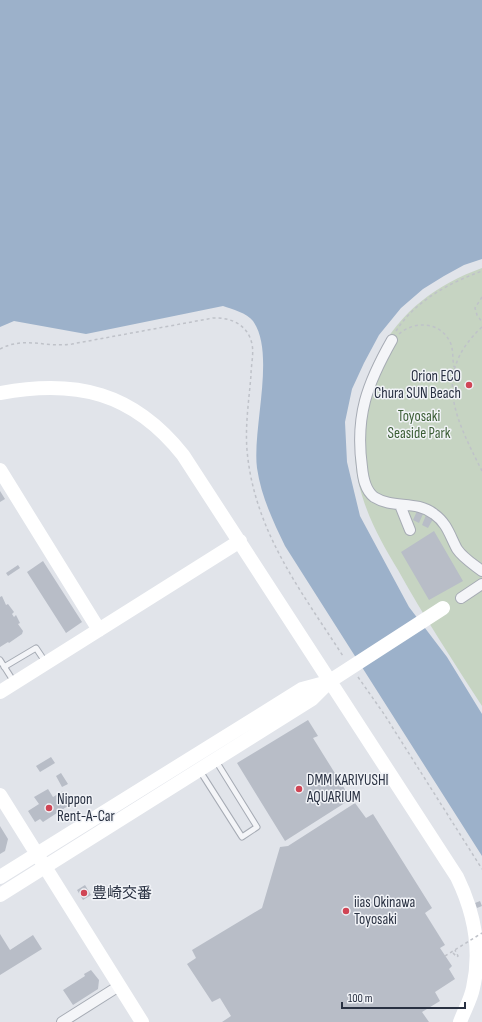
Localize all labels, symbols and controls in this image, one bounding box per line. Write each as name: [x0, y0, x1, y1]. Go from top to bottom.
place label: Orion ECO Chura SUN Beach: [374, 367, 461, 403]
marker: Orion ECO Chura SUN Beach: [464, 380, 474, 390]
park label: Toyosaki Seaside Park: [387, 407, 451, 443]
place label: DMM KARIYUSHI AQUARIUM: [306, 771, 389, 807]
marker: DMM KARIYUSHI AQUARIUM: [294, 784, 304, 794]
place label: Nippon Rent-A-Car: [57, 790, 116, 826]
marker: Nippon Rent-A-Car: [44, 803, 54, 813]
place label: 豊崎交番: [92, 884, 152, 903]
marker: 豊崎交番: [79, 888, 89, 898]
place label: iias Okinawa Toyosaki: [354, 893, 415, 929]
marker: iias Okinawa Toyosaki: [341, 906, 351, 916]
scale bar: [342, 984, 465, 1010]
text: 100 m: [348, 991, 373, 1006]

